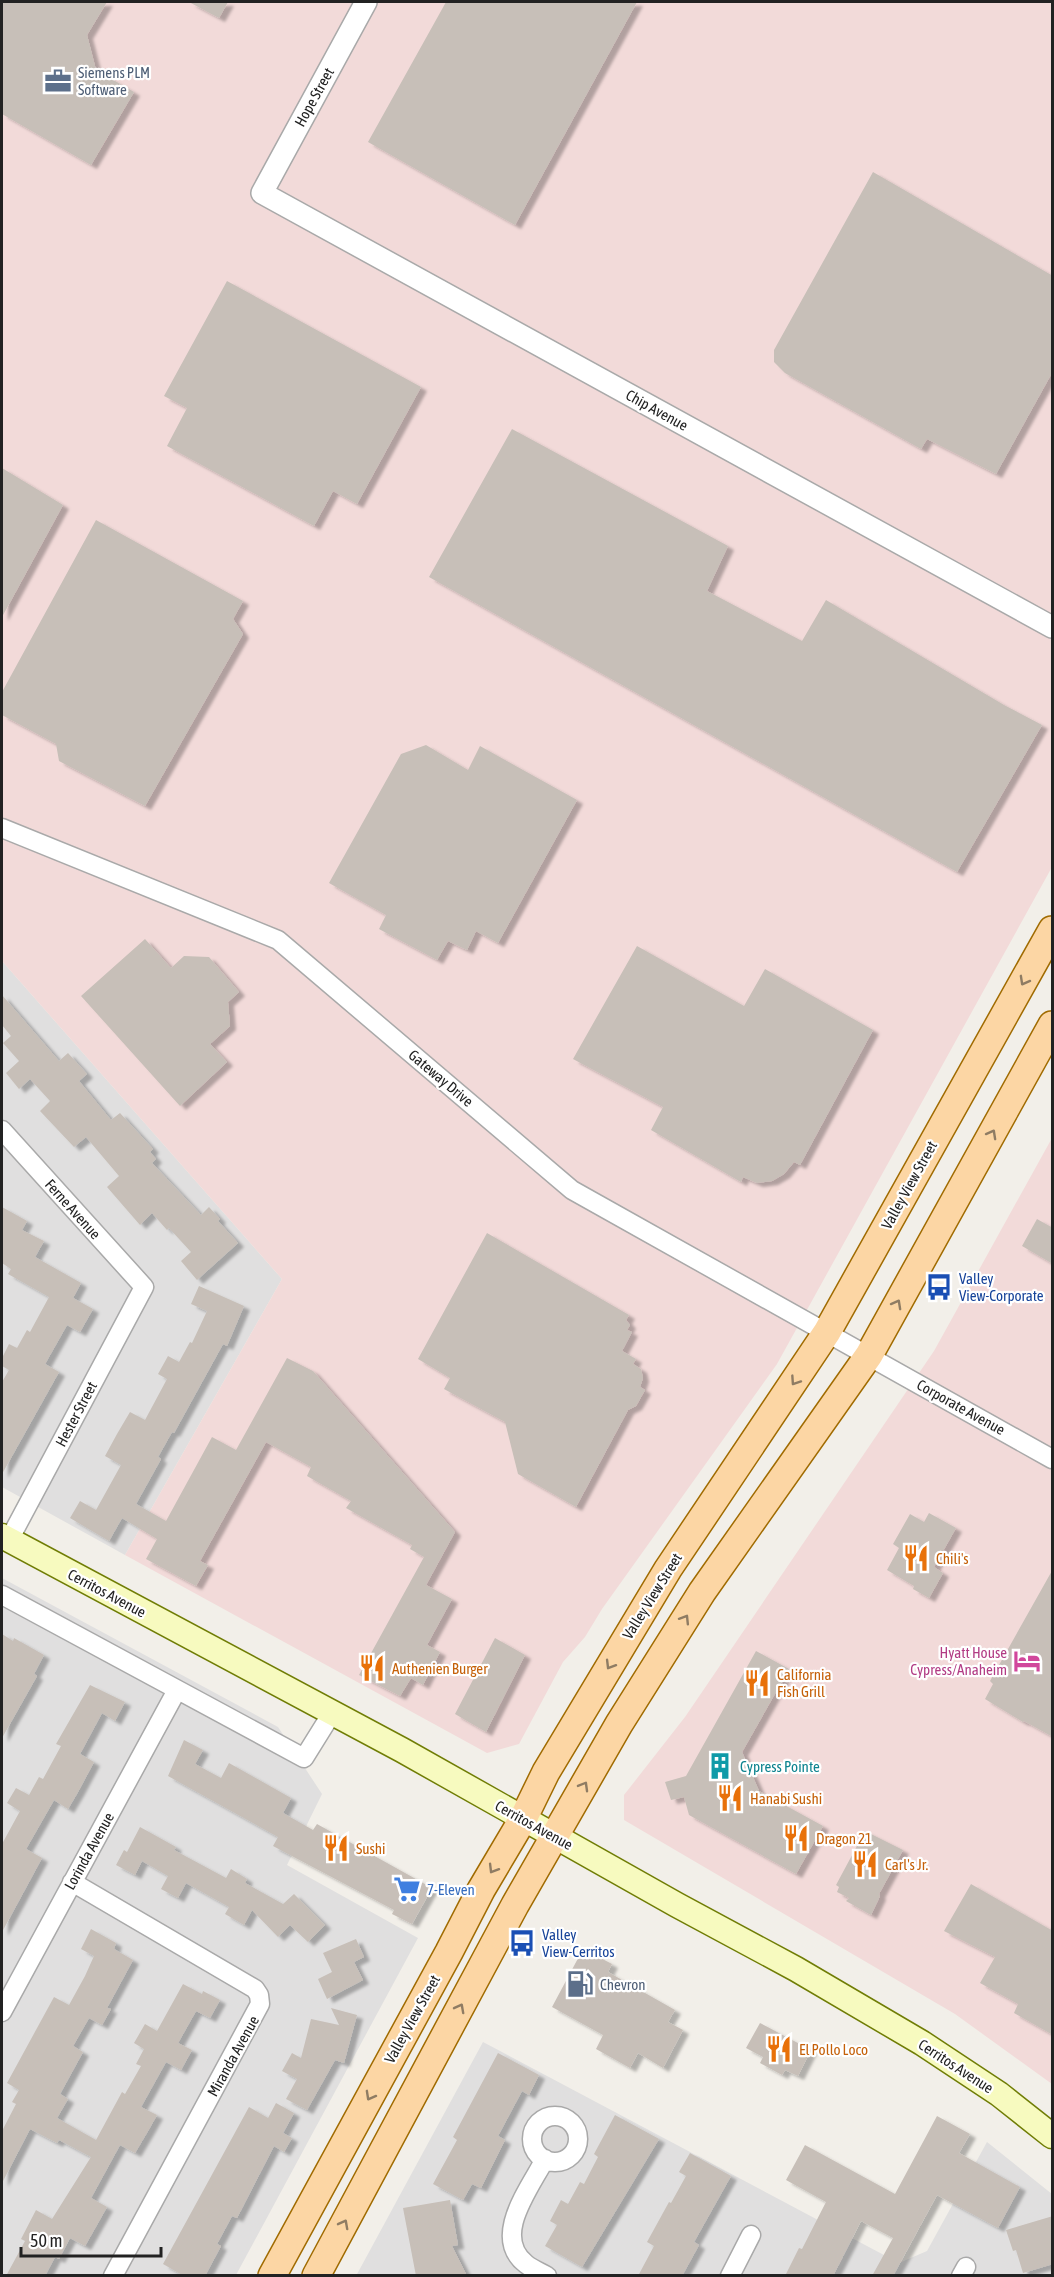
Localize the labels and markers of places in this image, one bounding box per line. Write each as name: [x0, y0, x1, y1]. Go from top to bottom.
place label: Siemens PLM Software: [78, 64, 150, 98]
office icon: Siemens PLM Software: [43, 66, 73, 96]
place label: Valley View-Corporate: [959, 1270, 1044, 1304]
bus stop icon: Valley View-Corporate: [924, 1272, 954, 1302]
restaurant icon: Chili's: [901, 1543, 931, 1573]
place label: Chili's: [936, 1550, 969, 1567]
place label: Hyatt House Cypress/Anaheim: [910, 1644, 1007, 1678]
hotel icon: Hyatt House Cypress/Anaheim: [1012, 1646, 1042, 1676]
restaurant icon: Authenien Burger: [357, 1653, 387, 1683]
place label: Authenien Burger: [392, 1660, 488, 1677]
place label: California Fish Grill: [777, 1666, 831, 1700]
restaurant icon: California Fish Grill: [742, 1668, 772, 1698]
building icon: Cypress Pointe: [705, 1751, 735, 1781]
place label: Cypress Pointe: [740, 1758, 820, 1775]
restaurant icon: Hanabi Sushi: [715, 1783, 745, 1813]
place label: Hanabi Sushi: [750, 1790, 822, 1807]
restaurant icon: Dragon 21: [781, 1823, 811, 1853]
place label: Dragon 21: [816, 1830, 872, 1847]
restaurant icon: Sushi: [321, 1833, 351, 1863]
place label: Sushi: [356, 1840, 386, 1857]
restaurant icon: Carl's Jr.: [850, 1849, 880, 1879]
place label: Carl's Jr.: [885, 1856, 929, 1873]
supermarket icon: 7-Eleven: [392, 1874, 422, 1904]
place label: 7-Eleven: [427, 1881, 475, 1898]
place label: Valley View-Cerritos: [542, 1926, 615, 1960]
bus stop icon: Valley View-Cerritos: [507, 1928, 537, 1958]
fuel station icon: Chevron: [565, 1969, 595, 1999]
place label: Chevron: [600, 1976, 646, 1993]
restaurant icon: El Pollo Loco: [764, 2034, 794, 2064]
place label: El Pollo Loco: [799, 2041, 868, 2058]

